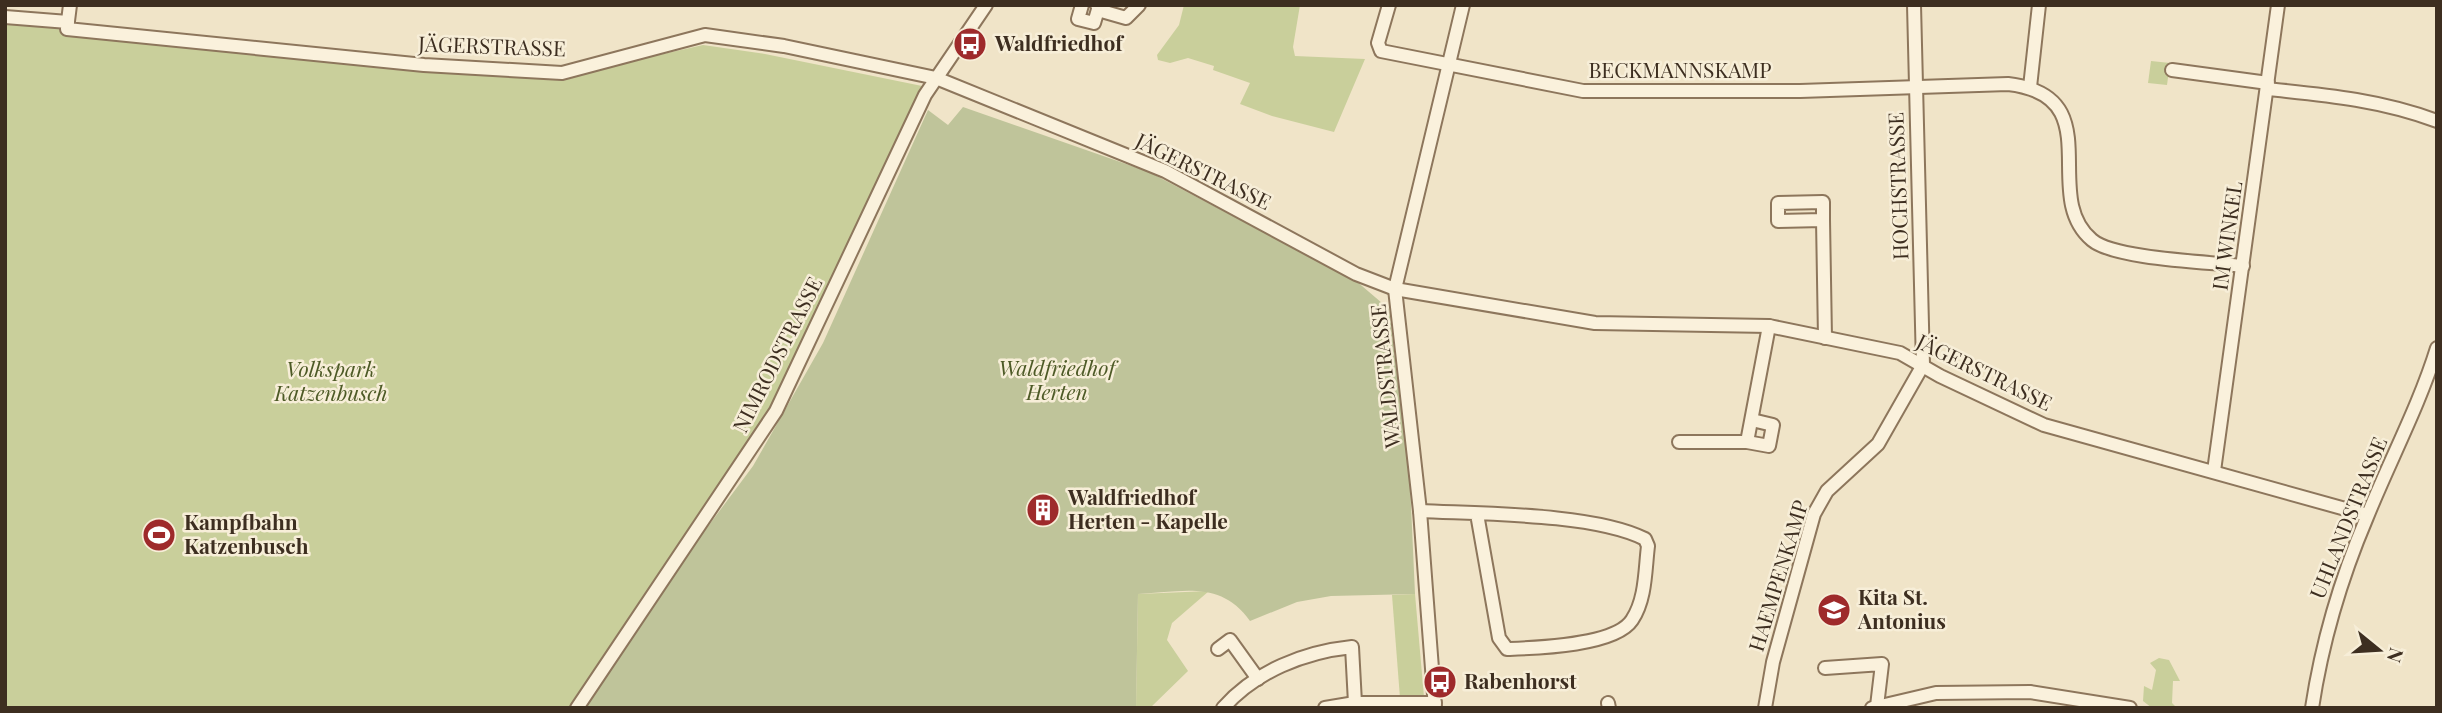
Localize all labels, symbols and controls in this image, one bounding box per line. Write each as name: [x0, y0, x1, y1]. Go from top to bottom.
bus stop icon: Waldfriedhof: [951, 25, 989, 63]
street label: JÄGERSTRASSE: [417, 28, 566, 62]
place label: Waldfriedhof: [994, 28, 1125, 56]
street label: BECKMANNSKAMP: [1588, 55, 1772, 83]
street label: HOCHSTRASSE: [1880, 111, 1914, 261]
street label: JÄGERSTRASSE: [1131, 125, 1276, 215]
street label: IM WINKEL: [2205, 179, 2248, 292]
street label: NIMRODSTRASSE: [725, 272, 828, 437]
street label: WALDSTRASSE: [1363, 303, 1406, 451]
street label: JÄGERSTRASSE: [1912, 326, 2057, 416]
park label: Waldfriedhof Herten: [999, 353, 1120, 405]
park label: Volkspark Katzenbusch: [273, 354, 388, 406]
street label: UHLANDSTRASSE: [2302, 432, 2392, 602]
place label: Waldfriedhof Herten - Kapelle: [1067, 482, 1228, 534]
building icon: Waldfriedhof Herten - Kapelle: [1024, 491, 1062, 529]
street label: HAEMPENKAMP: [1741, 496, 1813, 654]
place label: Kampfbahn Katzenbusch: [184, 507, 309, 559]
sports icon: Kampfbahn Katzenbusch: [140, 516, 178, 554]
place label: Kita St. Antonius: [1857, 582, 1946, 634]
school or university icon: Kita St. Antonius: [1815, 591, 1853, 629]
north arrow: [2344, 615, 2414, 685]
text: N: [2382, 645, 2411, 666]
bus stop icon: Rabenhorst: [1421, 663, 1459, 701]
place label: Rabenhorst: [1464, 666, 1577, 694]

